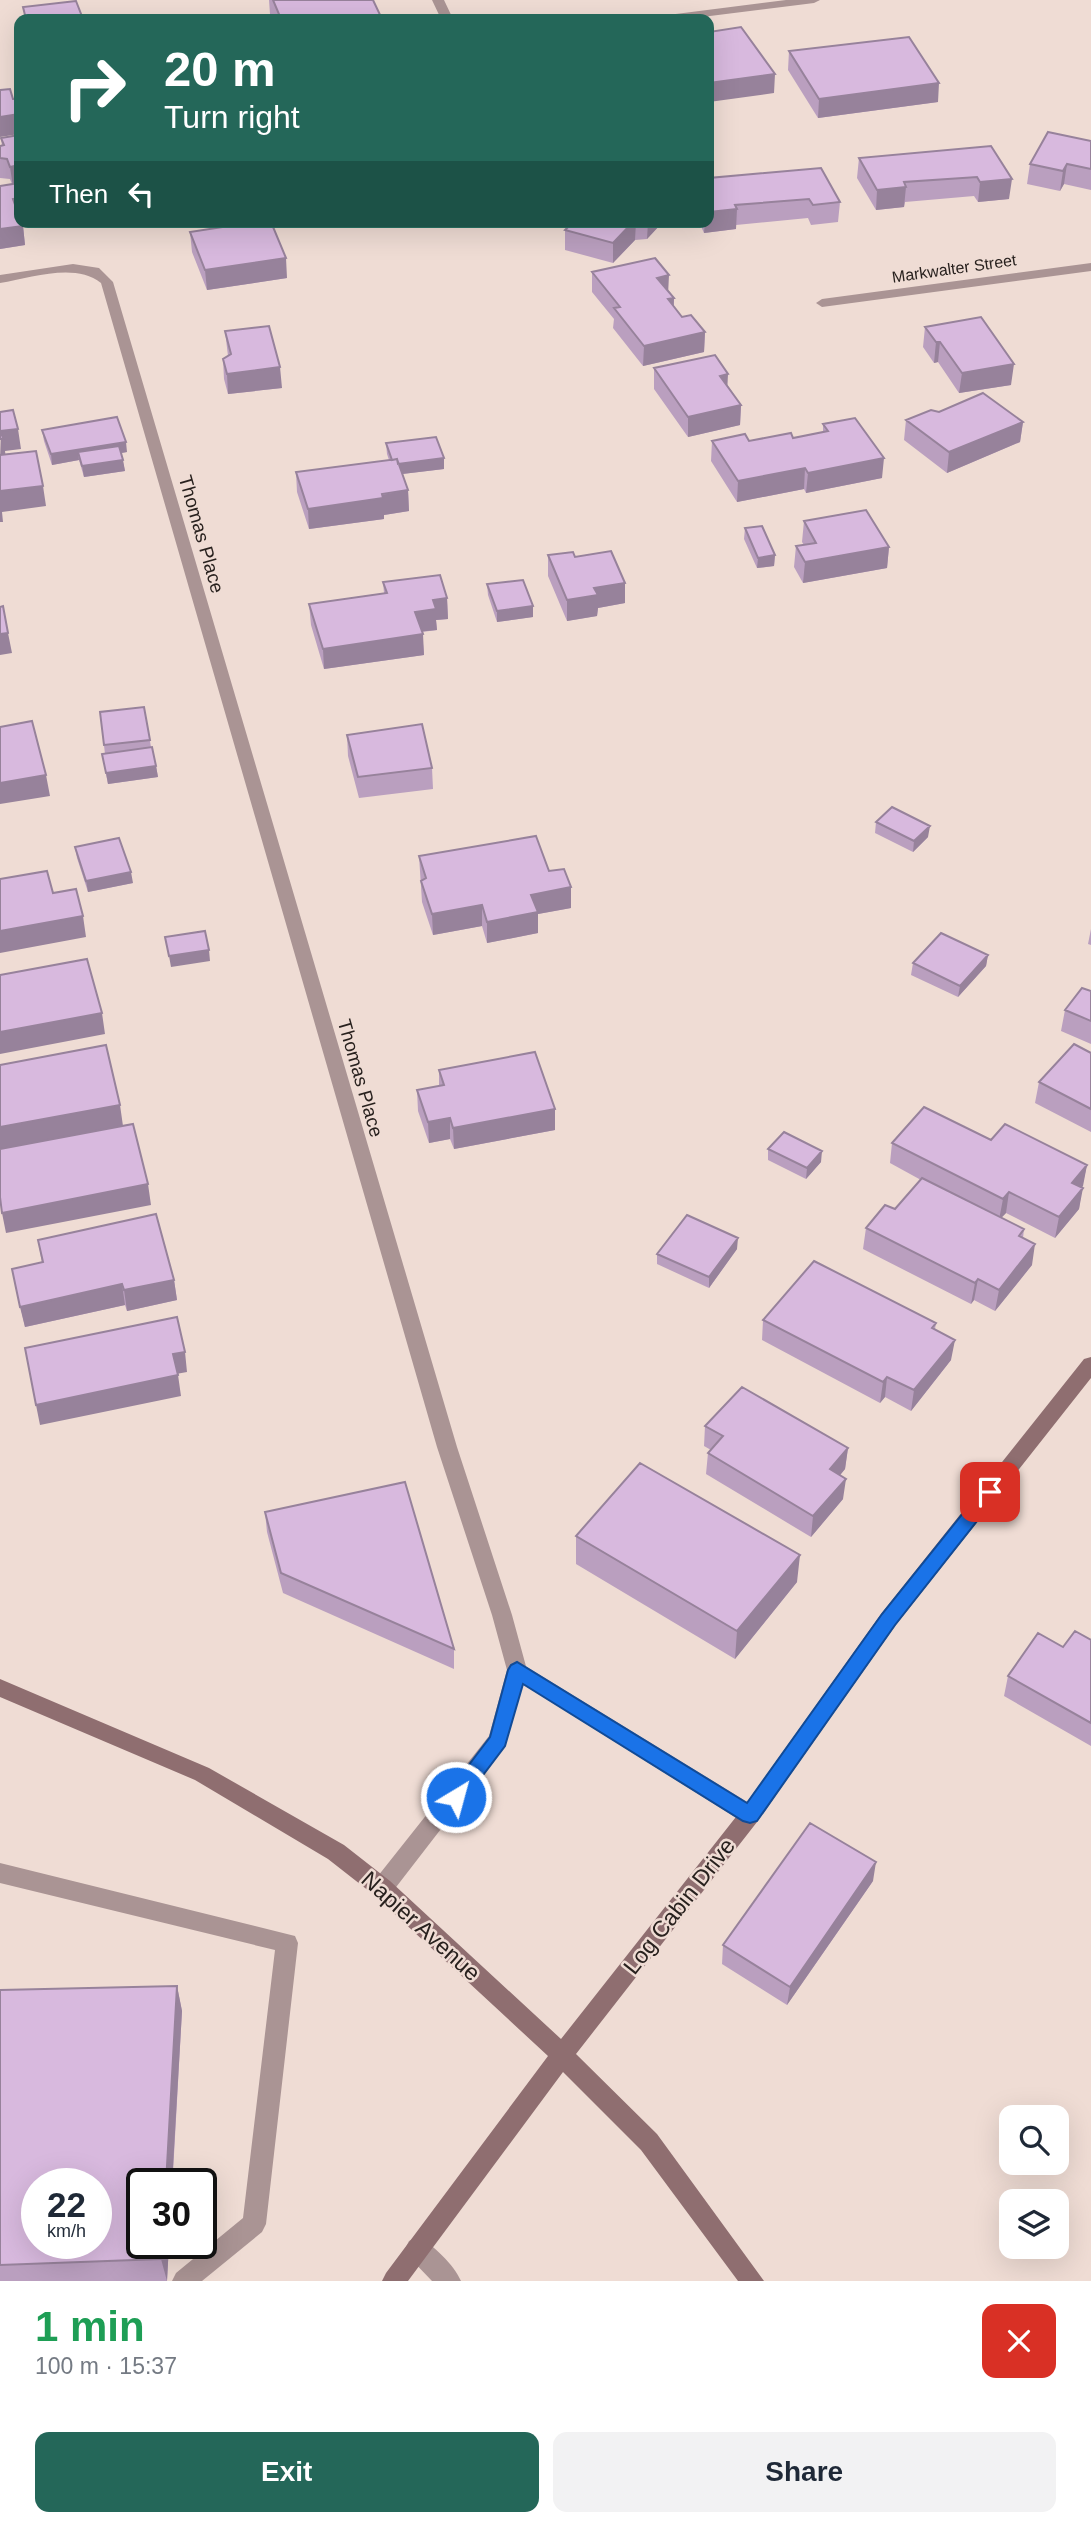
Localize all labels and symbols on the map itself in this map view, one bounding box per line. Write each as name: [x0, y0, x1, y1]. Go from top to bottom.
street label: Markwalter Street: [891, 251, 1018, 286]
street label: Thomas Place: [175, 473, 228, 595]
street label: Thomas Place: [334, 1017, 387, 1139]
pin: [960, 1462, 1020, 1522]
position arrow: [419, 1760, 493, 1834]
street label: Log Cabin Drive: [618, 1833, 740, 1979]
street label: Napier Avenue: [356, 1866, 486, 1986]
speed limit sign: 30: [126, 2168, 217, 2259]

